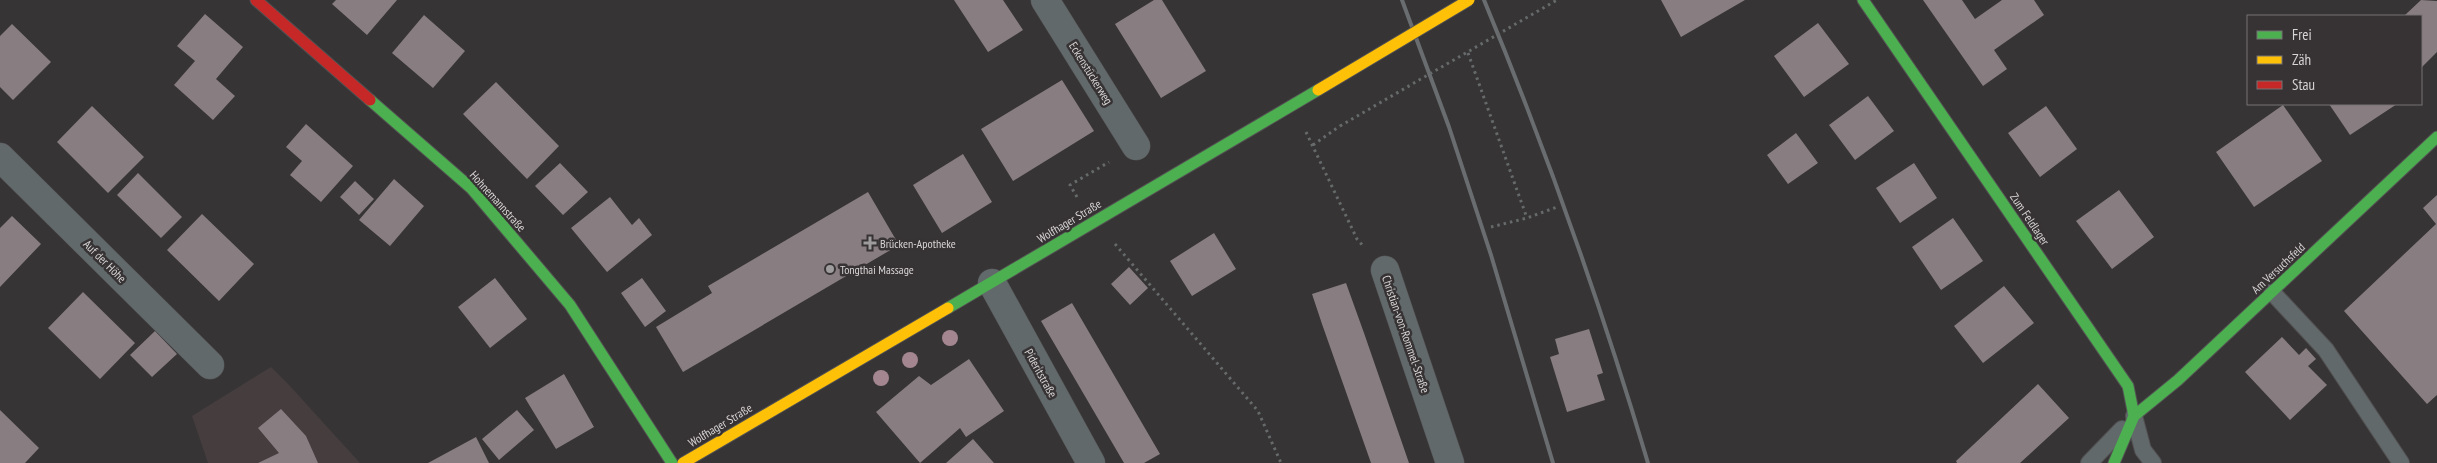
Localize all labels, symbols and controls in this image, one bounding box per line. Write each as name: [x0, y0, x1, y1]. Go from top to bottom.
legend: [2247, 15, 2422, 105]
text: Frei: [2292, 25, 2312, 44]
street label: Eckenstückerweg: [1066, 39, 1116, 107]
text: Zäh: [2292, 50, 2311, 69]
text: Stau: [2292, 75, 2315, 94]
street label: Hohnemannstraße: [467, 168, 529, 234]
street label: Zum Feldlager: [2007, 190, 2053, 248]
street label: Wolfhager Straße: [1034, 196, 1104, 246]
street label: Auf der Höhe: [80, 236, 130, 286]
place label: Brücken-Apotheke: [880, 236, 956, 251]
marker: Brücken-Apotheke: [864, 237, 876, 249]
street label: Am Versuchsfeld: [2248, 239, 2308, 297]
place label: Tongthai Massage: [840, 262, 914, 277]
marker: Tongthai Massage: [824, 263, 836, 275]
street label: Christian-von-Rommel-Straße: [1379, 273, 1433, 395]
street label: Pideritstraße: [1021, 346, 1061, 400]
street label: Wolfhager Straße: [685, 400, 755, 450]

